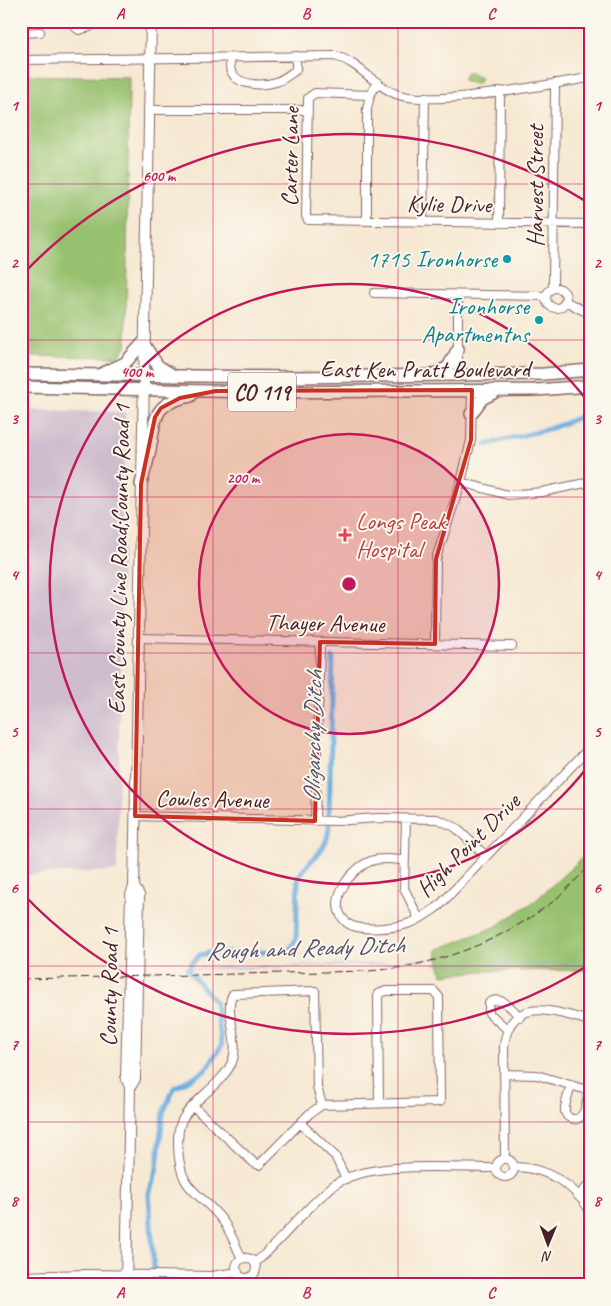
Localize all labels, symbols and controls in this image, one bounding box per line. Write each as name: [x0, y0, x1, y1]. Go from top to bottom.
text: A: [116, 4, 126, 24]
text: B: [302, 4, 312, 24]
text: C: [487, 4, 497, 24]
text: 1: [10, 96, 19, 116]
text: 1: [593, 96, 602, 116]
street label: Carter Lane: [274, 105, 306, 207]
street label: Harvest Street: [520, 123, 550, 247]
text: 600 m: [143, 167, 177, 186]
street label: Kylie Drive: [407, 188, 494, 220]
place label: 1715 Ironhorse: [367, 244, 499, 274]
text: 2: [10, 253, 19, 273]
marker: 1715 Ironhorse: [501, 253, 513, 265]
text: 2: [593, 253, 602, 273]
place label: Ironhorse Apartmentns: [422, 291, 531, 349]
marker: Ironhorse Apartmentns: [533, 314, 545, 326]
street label: East Ken Pratt Boulevard: [320, 354, 533, 384]
text: 400 m: [121, 363, 155, 382]
road number: CO 119: [228, 372, 296, 412]
street label: East County Line Road;County Road 1: [101, 403, 137, 714]
text: 3: [10, 409, 19, 429]
text: 3: [593, 409, 602, 429]
text: 200 m: [227, 469, 261, 488]
place label: Longs Peak Hospital: [356, 506, 447, 564]
marker: Longs Peak Hospital: [338, 528, 352, 542]
text: 4: [10, 565, 19, 585]
text: 4: [593, 565, 602, 585]
centre of rings: [340, 575, 358, 593]
street label: Thayer Avenue: [265, 607, 387, 639]
water label: Oligarchy Ditch: [296, 669, 330, 803]
text: 5: [11, 722, 20, 742]
text: 5: [594, 722, 603, 742]
street label: Cowles Avenue: [155, 783, 271, 815]
street label: High Point Drive: [410, 785, 528, 903]
text: 6: [10, 878, 19, 898]
text: 6: [593, 878, 602, 898]
street label: County Road 1: [93, 926, 125, 1047]
water label: Rough and Ready Ditch: [205, 928, 406, 967]
text: 7: [10, 1035, 19, 1055]
text: 7: [593, 1035, 602, 1055]
text: 8: [10, 1191, 19, 1211]
text: 8: [593, 1191, 602, 1211]
north arrow: [524, 1218, 574, 1268]
text: N: [541, 1248, 552, 1265]
text: A: [116, 1283, 126, 1303]
text: B: [302, 1283, 312, 1303]
text: C: [487, 1283, 497, 1303]

